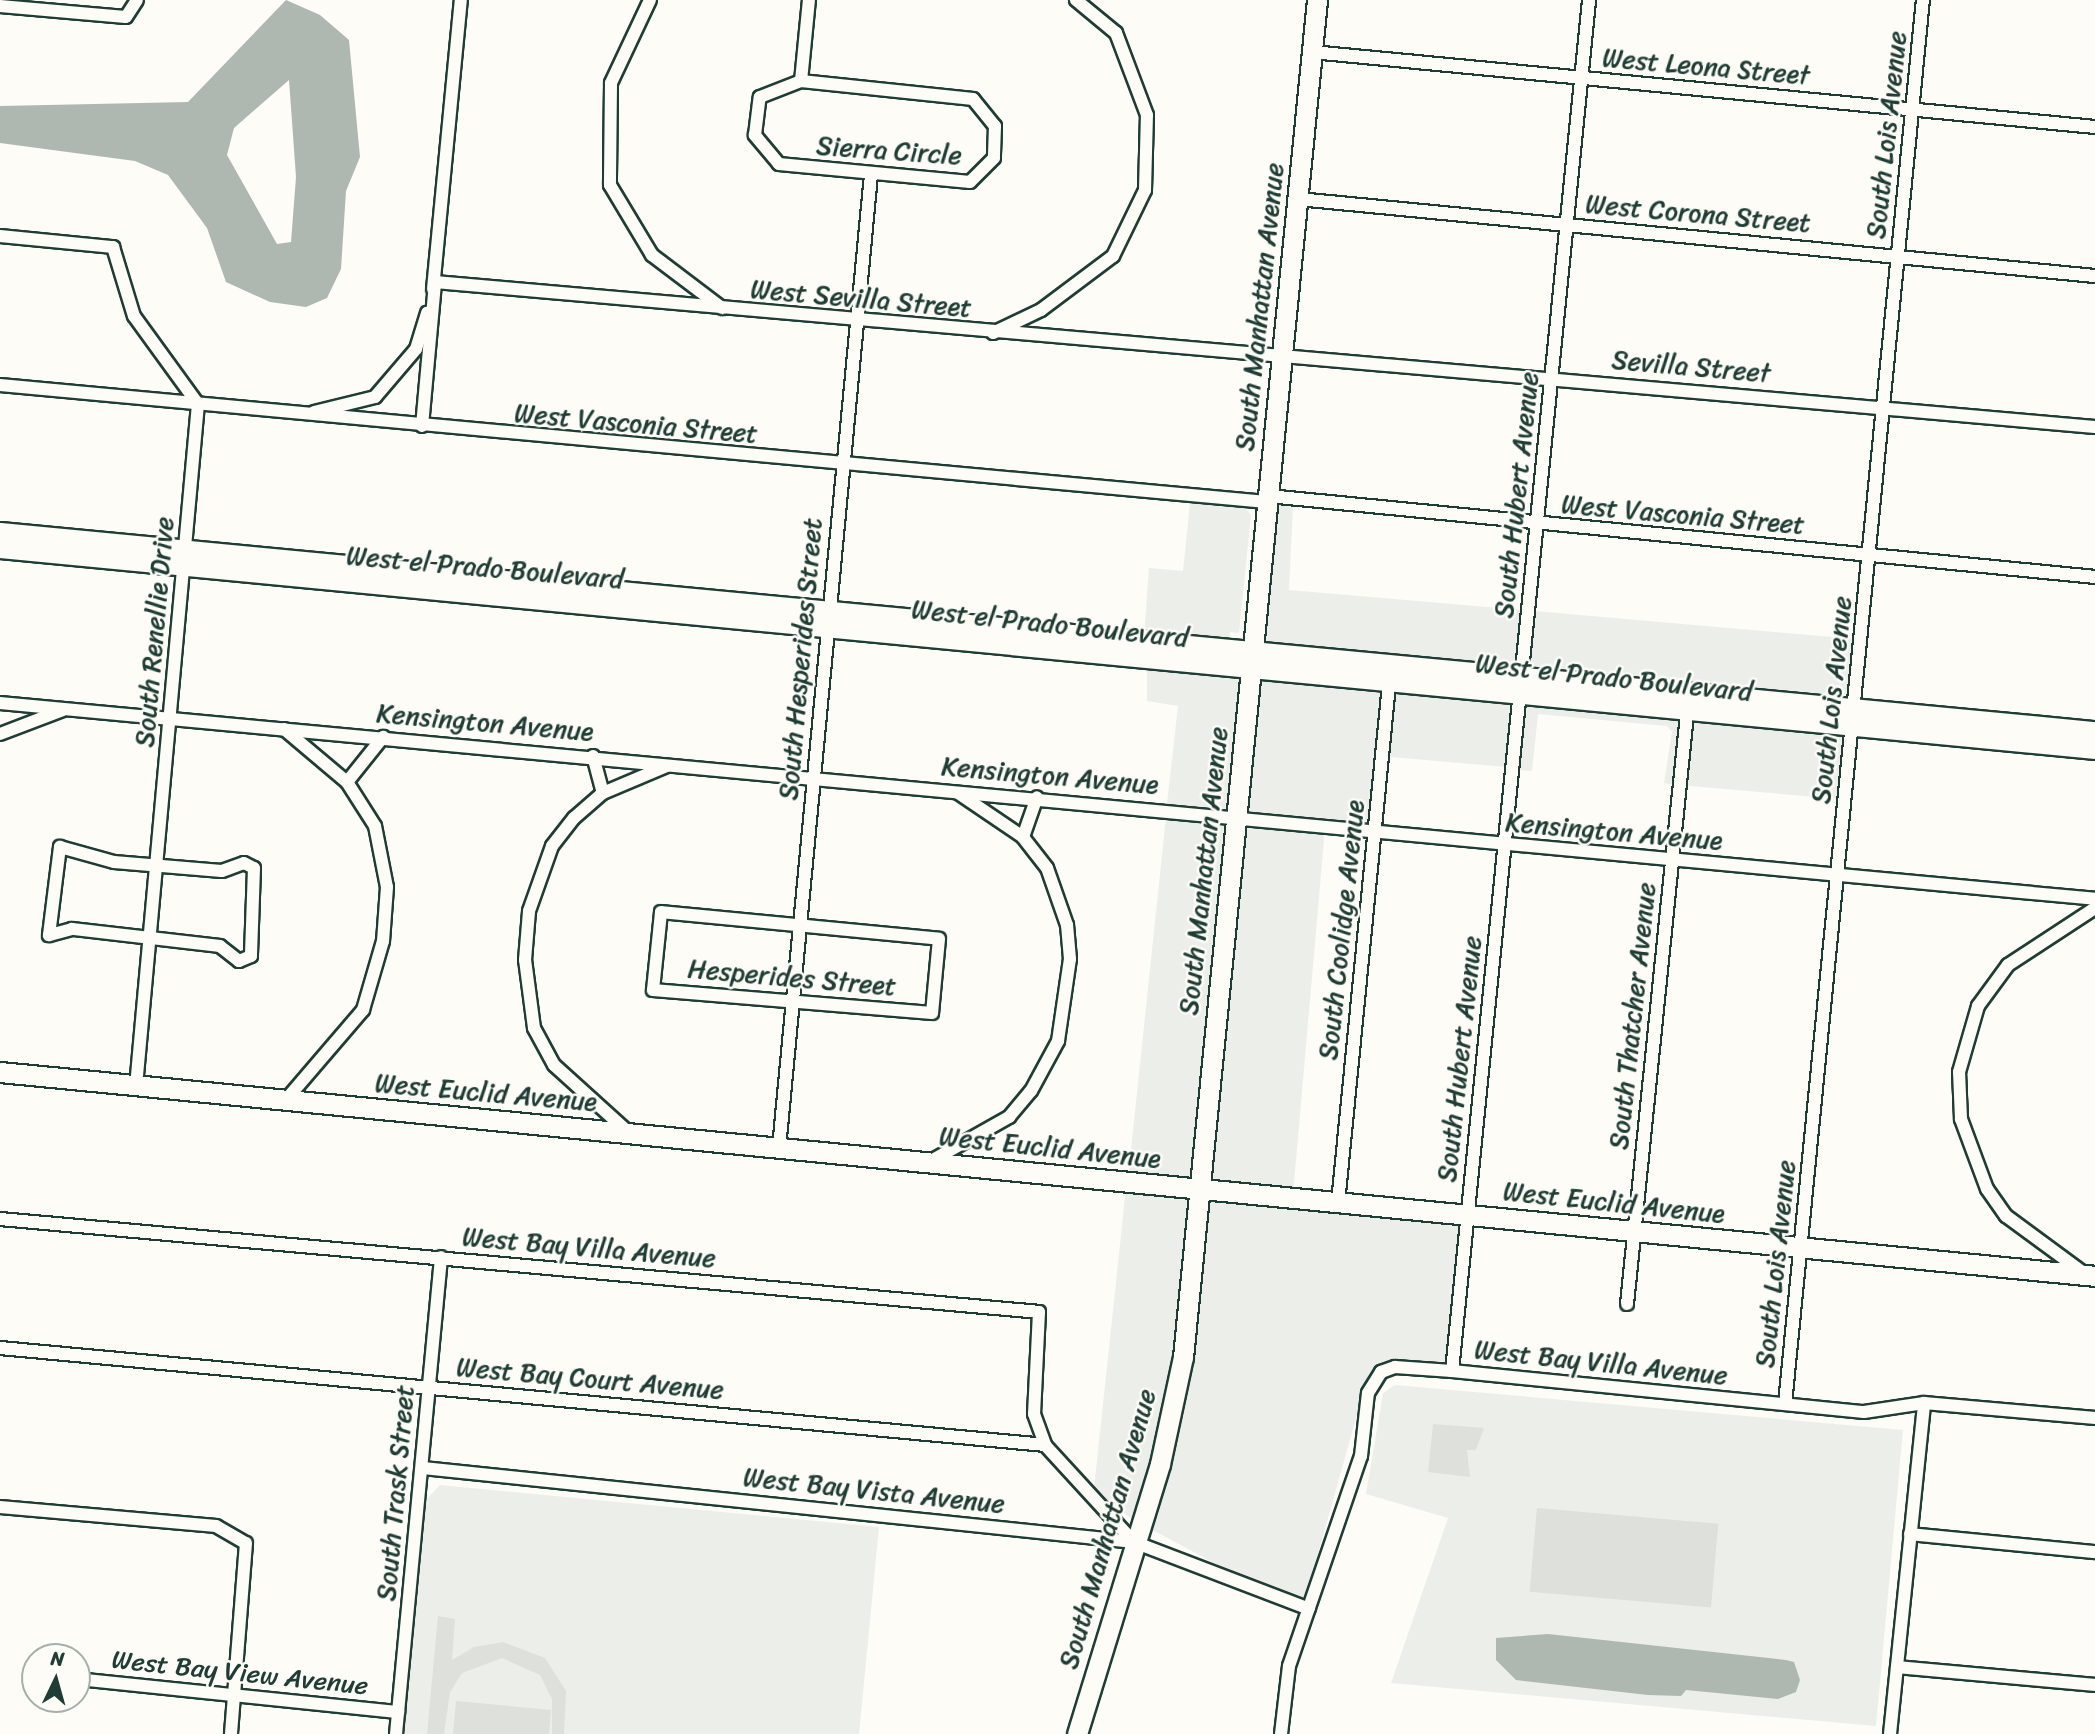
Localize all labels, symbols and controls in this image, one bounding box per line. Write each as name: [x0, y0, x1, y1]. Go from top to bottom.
street label: South Lois Avenue: [1861, 29, 1913, 241]
street label: West Leona Street: [1599, 42, 1813, 92]
street label: Sierra Circle: [815, 130, 963, 172]
street label: South Manhattan Avenue: [1229, 162, 1291, 452]
street label: West Corona Street: [1584, 189, 1812, 239]
street label: West Sevilla Street: [749, 274, 973, 324]
street label: Sevilla Street: [1610, 345, 1772, 389]
street label: South Hubert Avenue: [1489, 371, 1545, 619]
street label: West Vasconia Street: [513, 398, 759, 450]
street label: West Vasconia Street: [1560, 489, 1806, 541]
street label: South Renellie Drive: [129, 515, 181, 749]
street label: South Hesperides Street: [773, 516, 829, 802]
street label: West el Prado Boulevard: [346, 540, 624, 596]
street label: West el Prado Boulevard: [911, 594, 1189, 654]
street label: South Lois Avenue: [1806, 594, 1858, 806]
street label: West el Prado Boulevard: [1475, 648, 1753, 708]
street label: Kensington Avenue: [375, 698, 595, 748]
street label: South Manhattan Avenue: [1173, 726, 1235, 1016]
street label: Kensington Avenue: [940, 751, 1160, 801]
street label: South Coolidge Avenue: [1313, 798, 1371, 1062]
street label: Kensington Avenue: [1504, 807, 1724, 857]
street label: South Thatcher Avenue: [1603, 881, 1663, 1151]
street label: South Hubert Avenue: [1432, 935, 1488, 1183]
street label: Hesperides Street: [686, 953, 898, 1003]
street label: West Euclid Avenue: [374, 1068, 598, 1118]
street label: West Euclid Avenue: [938, 1121, 1162, 1175]
street label: South Lois Avenue: [1750, 1158, 1802, 1370]
street label: West Euclid Avenue: [1502, 1176, 1726, 1230]
street label: West Bay Villa Avenue: [461, 1221, 717, 1275]
street label: West Bay Villa Avenue: [1473, 1334, 1729, 1392]
street label: West Bay Court Avenue: [455, 1352, 725, 1406]
street label: South Trask Street: [371, 1382, 421, 1604]
street label: South Manhattan Avenue: [1053, 1386, 1163, 1672]
street label: West Bay Vista Avenue: [742, 1462, 1006, 1520]
text: N: [50, 1642, 66, 1676]
north arrow: [21, 1643, 91, 1713]
street label: West Bay View Avenue: [111, 1644, 369, 1702]

